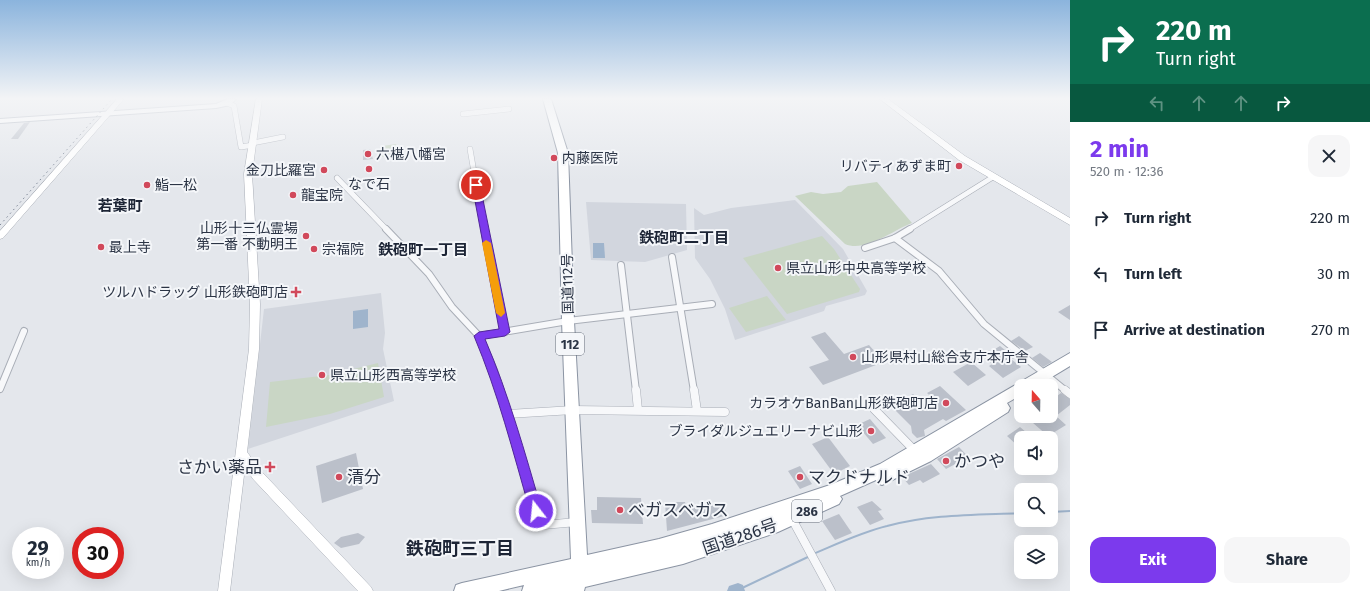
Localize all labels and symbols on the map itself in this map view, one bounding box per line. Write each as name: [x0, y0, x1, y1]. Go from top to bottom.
place label: 六椹八幡宮: [376, 146, 446, 163]
marker: 六椹八幡宮: [363, 149, 373, 159]
place label: 内藤医院: [562, 150, 618, 167]
marker: 内藤医院: [549, 153, 559, 163]
place label: リバティあずま町: [840, 158, 951, 175]
marker: リバティあずま町: [954, 161, 964, 171]
place label: 金刀比羅宮: [246, 162, 316, 179]
marker: なで石: [364, 164, 374, 174]
marker: 金刀比羅宮: [319, 165, 329, 175]
pin: [459, 168, 493, 202]
place label: なで石: [348, 176, 390, 193]
place label: 鮨一松: [155, 177, 197, 194]
marker: 鮨一松: [142, 180, 152, 190]
place label: 龍宝院: [301, 187, 343, 204]
marker: 龍宝院: [288, 190, 298, 200]
district label: 若葉町: [97, 197, 143, 215]
place label: 山形十三仏霊場 第一番 不動明王: [196, 220, 298, 253]
district label: 鉄砲町二丁目: [639, 229, 729, 247]
marker: 山形十三仏霊場 第一番 不動明王: [301, 231, 311, 241]
place label: 最上寺: [109, 239, 151, 256]
place label: 宗福院: [322, 241, 364, 258]
district label: 鉄砲町一丁目: [378, 241, 468, 259]
marker: 最上寺: [96, 242, 106, 252]
marker: 宗福院: [309, 244, 319, 254]
street label: 国道112号: [559, 253, 577, 315]
place label: 県立山形中央高等学校: [786, 260, 926, 277]
marker: 県立山形中央高等学校: [773, 263, 783, 273]
place label: ツルハドラッグ 山形鉄砲町店: [102, 284, 288, 301]
marker: ツルハドラッグ 山形鉄砲町店: [291, 287, 301, 297]
road number: 112: [556, 333, 584, 355]
place label: 山形県村山総合支庁本庁舎: [861, 349, 1029, 366]
marker: 山形県村山総合支庁本庁舎: [848, 352, 858, 362]
place label: 県立山形西高等学校: [330, 367, 456, 384]
marker: 県立山形西高等学校: [317, 370, 327, 380]
north arrow: [1014, 379, 1058, 423]
place label: カラオケBanBan山形鉄砲町店: [749, 395, 938, 412]
marker: カラオケBanBan山形鉄砲町店: [941, 398, 951, 408]
place label: ブライダルジュエリーナビ山形: [669, 423, 863, 440]
marker: ブライダルジュエリーナビ山形: [866, 426, 876, 436]
place label: かつや: [954, 451, 1005, 472]
marker: かつや: [941, 456, 951, 466]
place label: さかい薬品: [177, 457, 262, 478]
marker: さかい薬品: [265, 462, 275, 472]
place label: 清分: [347, 467, 381, 488]
place label: マクドナルド: [808, 467, 910, 488]
marker: 清分: [334, 472, 344, 482]
marker: マクドナルド: [795, 472, 805, 482]
position arrow: [515, 490, 557, 532]
place label: ベガスベガス: [628, 500, 729, 521]
road number: 286: [792, 500, 822, 522]
marker: ベガスベガス: [615, 505, 625, 515]
street label: 国道286号: [700, 514, 780, 560]
speed limit sign: 30: [72, 527, 124, 579]
district label: 鉄砲町三丁目: [405, 538, 514, 560]

